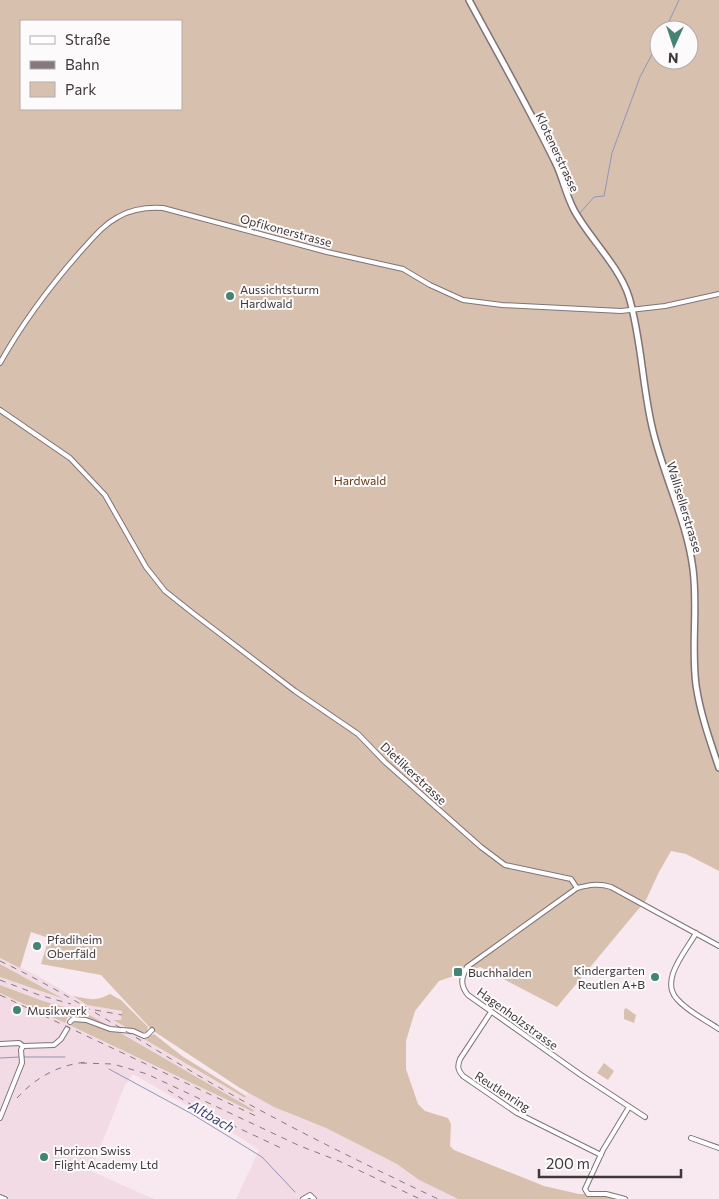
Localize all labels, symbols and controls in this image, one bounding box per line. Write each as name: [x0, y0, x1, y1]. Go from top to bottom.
legend: [20, 20, 182, 110]
north arrow: [649, 20, 699, 70]
text: Straße: [65, 30, 111, 48]
text: N: [668, 50, 679, 67]
text: Bahn: [65, 55, 100, 73]
text: Park: [65, 80, 96, 98]
street label: Klotenerstrasse: [534, 110, 582, 194]
street label: Opfikonerstrasse: [239, 211, 333, 249]
place label: Aussichtsturm Hardwald: [240, 282, 319, 310]
marker: Aussichtsturm Hardwald: [224, 290, 236, 302]
street label: Wallisellerstrasse: [665, 460, 705, 554]
park label: Hardwald: [334, 473, 386, 487]
street label: Dietlikerstrasse: [378, 739, 450, 807]
place label: Pfadiheim Oberfäld: [47, 932, 102, 960]
marker: Pfadiheim Oberfäld: [31, 940, 43, 952]
place label: Kindergarten Reutlen A+B: [573, 963, 645, 991]
place label: Buchhalden: [468, 965, 532, 979]
marker: Buchhalden: [452, 966, 464, 978]
marker: Kindergarten Reutlen A+B: [649, 971, 661, 983]
street label: Hagenholzstrasse: [475, 984, 561, 1052]
place label: Musikwerk: [27, 1003, 88, 1017]
marker: Musikwerk: [11, 1004, 23, 1016]
street label: Reutlenring: [473, 1068, 534, 1114]
water label: Altbach: [185, 1096, 238, 1136]
place label: Horizon Swiss Flight Academy Ltd: [54, 1143, 158, 1171]
scale bar: [539, 1146, 682, 1178]
marker: Horizon Swiss Flight Academy Ltd: [38, 1151, 50, 1163]
text: 200 m: [546, 1154, 590, 1172]

